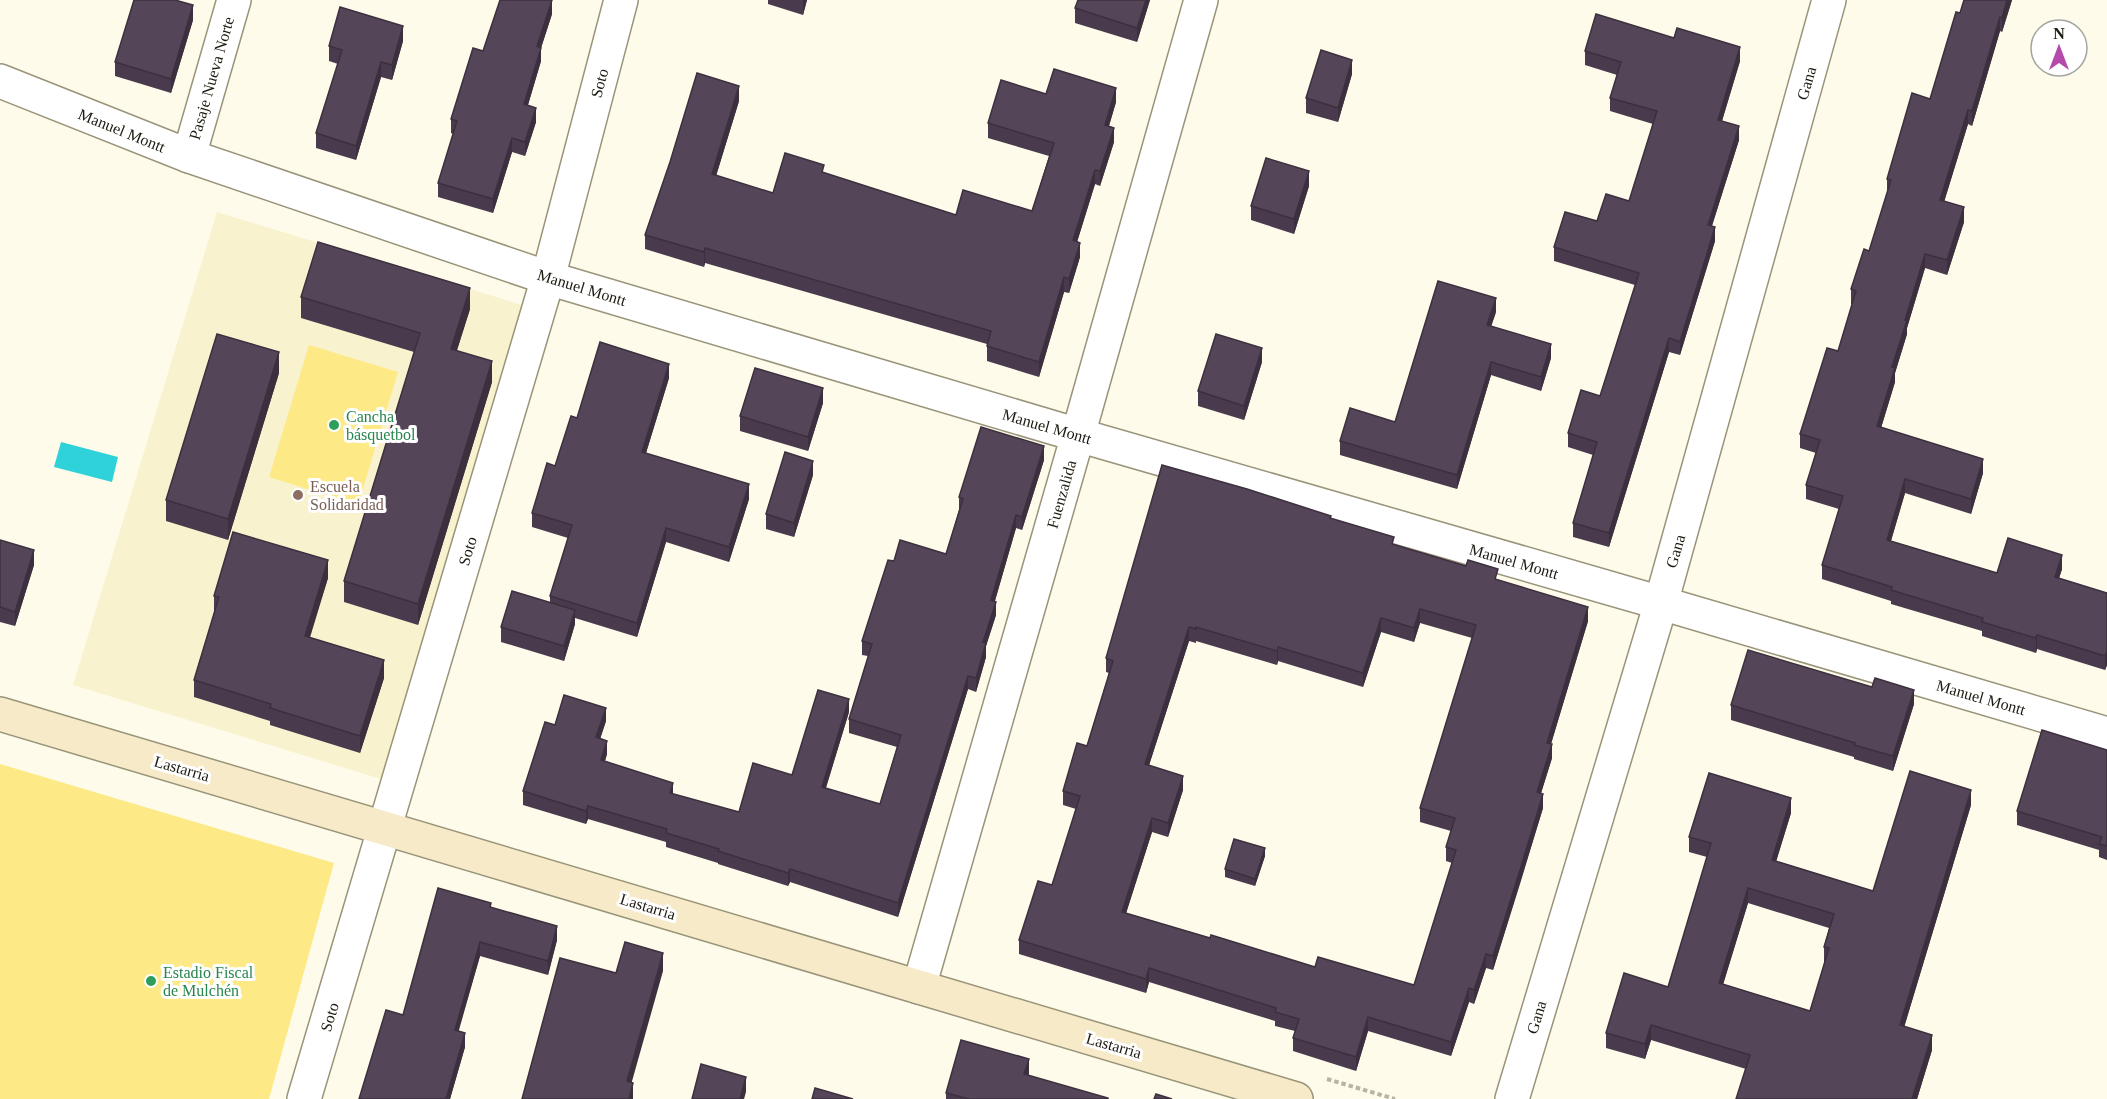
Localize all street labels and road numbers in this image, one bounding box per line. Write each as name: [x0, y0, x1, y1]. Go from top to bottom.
street label: Pasaje Nueva Norte: [186, 15, 238, 142]
street label: Gana: [1794, 65, 1819, 102]
street label: Soto: [587, 67, 611, 100]
street label: Manuel Montt: [76, 105, 168, 156]
street label: Manuel Montt: [535, 266, 629, 309]
street label: Manuel Montt: [1000, 406, 1094, 447]
street label: Fuenzalida: [1044, 458, 1079, 530]
street label: Gana: [1663, 533, 1688, 570]
street label: Soto: [455, 535, 480, 568]
street label: Manuel Montt: [1467, 541, 1561, 582]
street label: Manuel Montt: [1934, 677, 2028, 718]
street label: Lastarria: [152, 752, 212, 784]
street label: Lastarria: [618, 890, 678, 923]
street label: Gana: [1523, 999, 1550, 1036]
street label: Soto: [317, 1001, 342, 1034]
street label: Lastarria: [1084, 1029, 1144, 1061]

